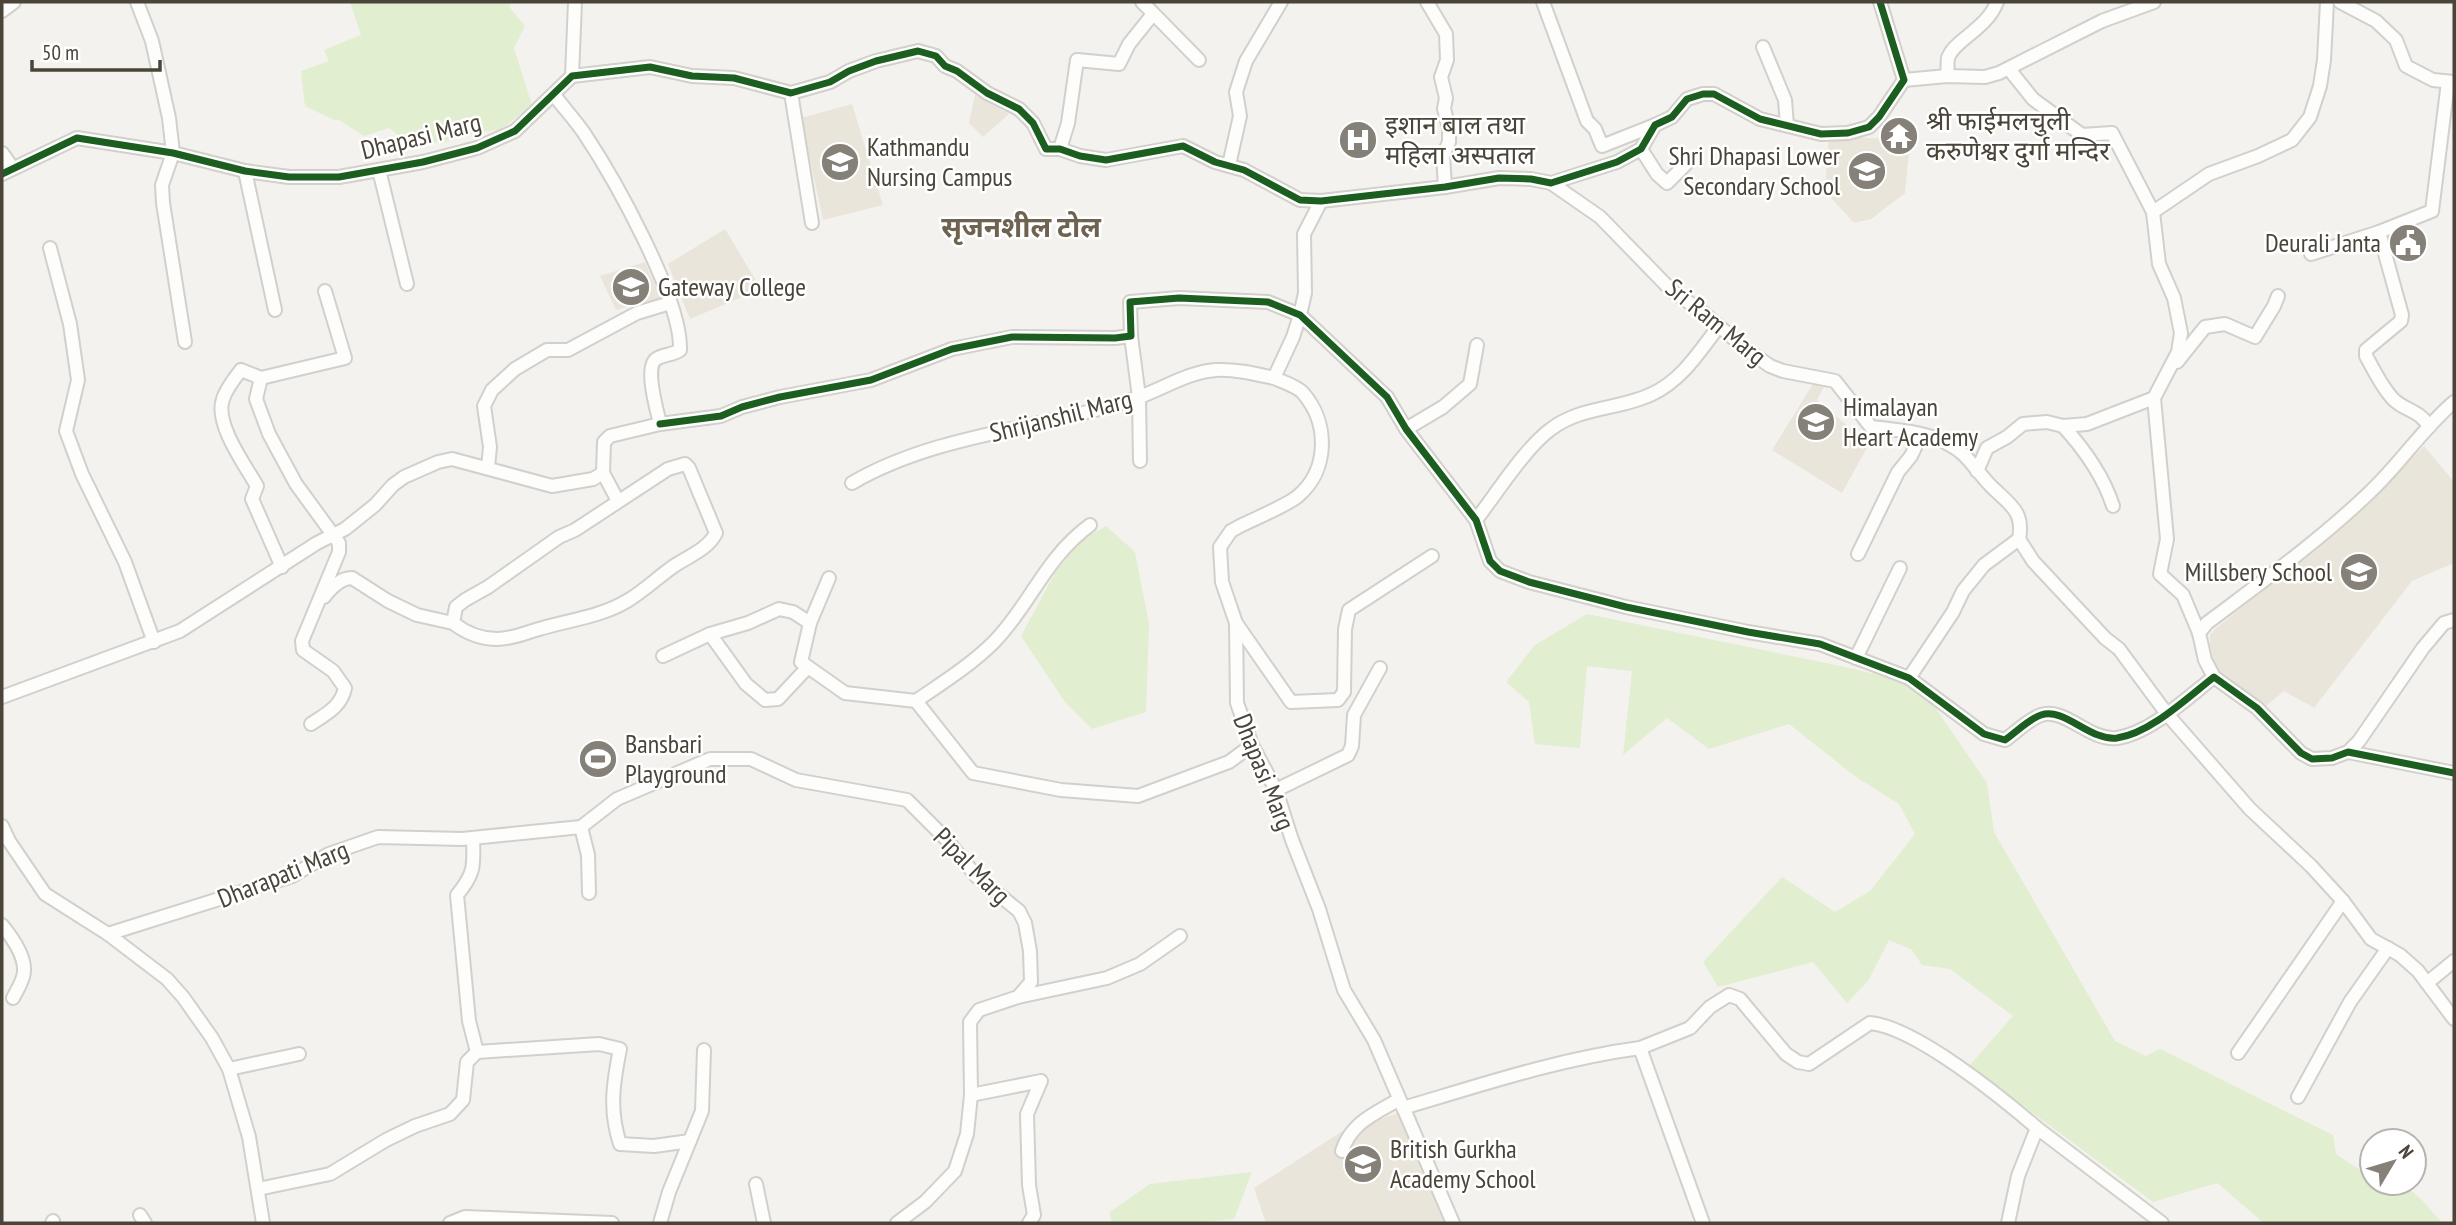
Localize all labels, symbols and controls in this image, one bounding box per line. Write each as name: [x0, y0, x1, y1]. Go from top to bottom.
scale bar: [32, 28, 159, 72]
text: 50 m: [42, 39, 79, 66]
place label: श्री फाईमलचुली करुणेश्वर दुर्गा मन्दिर: [1926, 104, 2111, 168]
street label: Dhapasi Marg: [357, 105, 484, 166]
place label: इशान बाल तथा महिला अस्पताल: [1385, 108, 1535, 171]
temple icon: श्री फाईमलचुली करुणेश्वर दुर्गा मन्दिर: [1878, 115, 1920, 157]
hospital icon: इशान बाल तथा महिला अस्पताल: [1337, 119, 1379, 161]
place label: Kathmandu Nursing Campus: [867, 130, 1012, 193]
place label: Shri Dhapasi Lower Secondary School: [1668, 139, 1840, 202]
school or university icon: Kathmandu Nursing Campus: [819, 141, 861, 183]
school or university icon: Shri Dhapasi Lower Secondary School: [1846, 150, 1888, 192]
district label: सृजनशील टोल: [941, 208, 1102, 245]
public building icon: Deurali Janta: [2387, 222, 2429, 264]
place label: Deurali Janta: [2265, 226, 2381, 259]
school or university icon: Gateway College: [610, 266, 652, 308]
place label: Gateway College: [658, 270, 806, 303]
street label: Sri Ram Marg: [1659, 271, 1773, 372]
street label: Shrijanshil Marg: [986, 382, 1135, 449]
place label: Himalayan Heart Academy: [1843, 390, 1978, 453]
school or university icon: Himalayan Heart Academy: [1795, 401, 1837, 443]
school or university icon: Millsbery School: [2338, 551, 2380, 593]
place label: Millsbery School: [2185, 555, 2332, 588]
street label: Dhapasi Marg: [1226, 709, 1303, 835]
place label: Bansbari Playground: [625, 727, 727, 790]
sports icon: Bansbari Playground: [577, 738, 619, 780]
street label: Pipal Marg: [927, 820, 1018, 911]
street label: Dharapati Marg: [212, 832, 353, 915]
north arrow: [2358, 1127, 2428, 1197]
place label: British Gurkha Academy School: [1390, 1132, 1535, 1195]
text: N: [2394, 1140, 2419, 1163]
school or university icon: British Gurkha Academy School: [1342, 1143, 1384, 1185]

